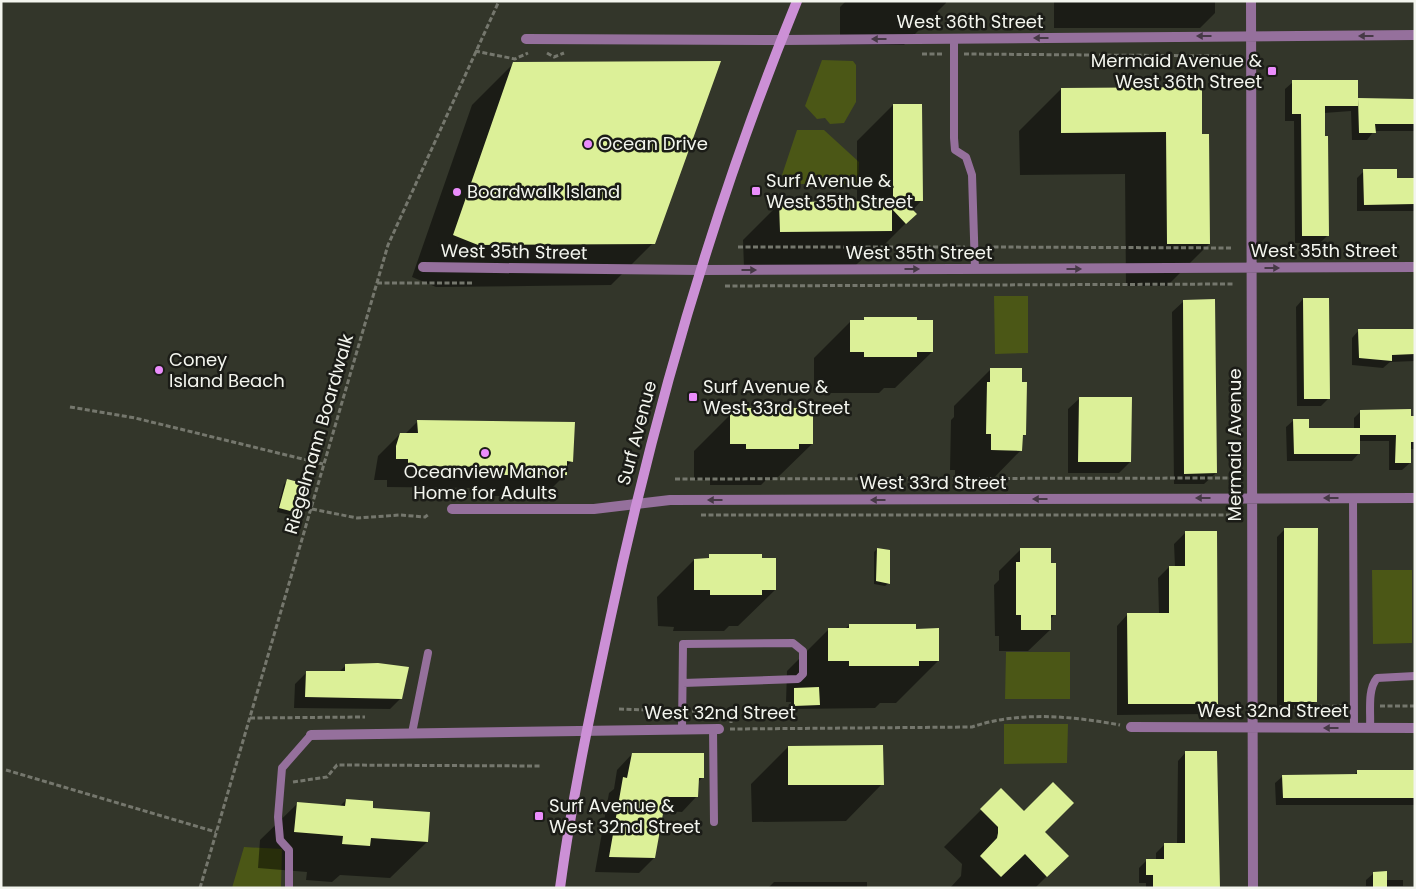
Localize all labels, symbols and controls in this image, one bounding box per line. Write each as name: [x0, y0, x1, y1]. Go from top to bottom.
street label: West 36th Street: [896, 9, 1044, 34]
one-way arrow: [1358, 32, 1374, 40]
one-way arrow: [1195, 33, 1211, 41]
one-way arrow: [1033, 34, 1049, 42]
one-way arrow: [870, 35, 886, 43]
place label: Mermaid Avenue & West 36th Street: [1091, 48, 1263, 94]
marker: Mermaid Avenue & West 36th Street: [1266, 65, 1278, 77]
place label: Ocean Drive: [598, 131, 708, 156]
marker: Ocean Drive: [582, 138, 594, 150]
place label: Surf Avenue & West 35th Street: [766, 168, 913, 214]
place label: Boardwalk Island: [467, 179, 620, 204]
marker: Surf Avenue & West 35th Street: [750, 185, 762, 197]
marker: Boardwalk Island: [451, 186, 463, 198]
street label: West 35th Street: [440, 238, 588, 265]
street label: West 35th Street: [1251, 238, 1397, 263]
street label: West 35th Street: [846, 240, 992, 265]
one-way arrow: [1264, 264, 1280, 272]
one-way arrow: [904, 265, 920, 273]
one-way arrow: [1067, 265, 1083, 273]
one-way arrow: [742, 266, 758, 274]
street label: Riegelmann Boardwalk: [278, 330, 359, 537]
place label: Coney Island Beach: [169, 347, 285, 393]
marker: Coney Island Beach: [153, 364, 165, 376]
street label: Mermaid Avenue: [1222, 368, 1247, 522]
place label: Surf Avenue & West 33rd Street: [703, 374, 850, 420]
street label: Surf Avenue: [611, 378, 662, 488]
marker: Surf Avenue & West 33rd Street: [687, 391, 699, 403]
marker: Oceanview Manor Home for Adults: [479, 447, 491, 459]
place label: Oceanview Manor Home for Adults: [404, 459, 567, 505]
street label: West 33rd Street: [859, 470, 1007, 495]
one-way arrow: [1194, 494, 1210, 502]
one-way arrow: [1323, 494, 1339, 502]
one-way arrow: [1032, 495, 1048, 503]
one-way arrow: [707, 496, 723, 504]
one-way arrow: [869, 496, 885, 504]
street label: West 32nd Street: [1197, 698, 1349, 723]
street label: West 32nd Street: [644, 700, 796, 725]
one-way arrow: [1323, 724, 1339, 732]
place label: Surf Avenue & West 32nd Street: [549, 793, 701, 839]
marker: Surf Avenue & West 32nd Street: [533, 810, 545, 822]

